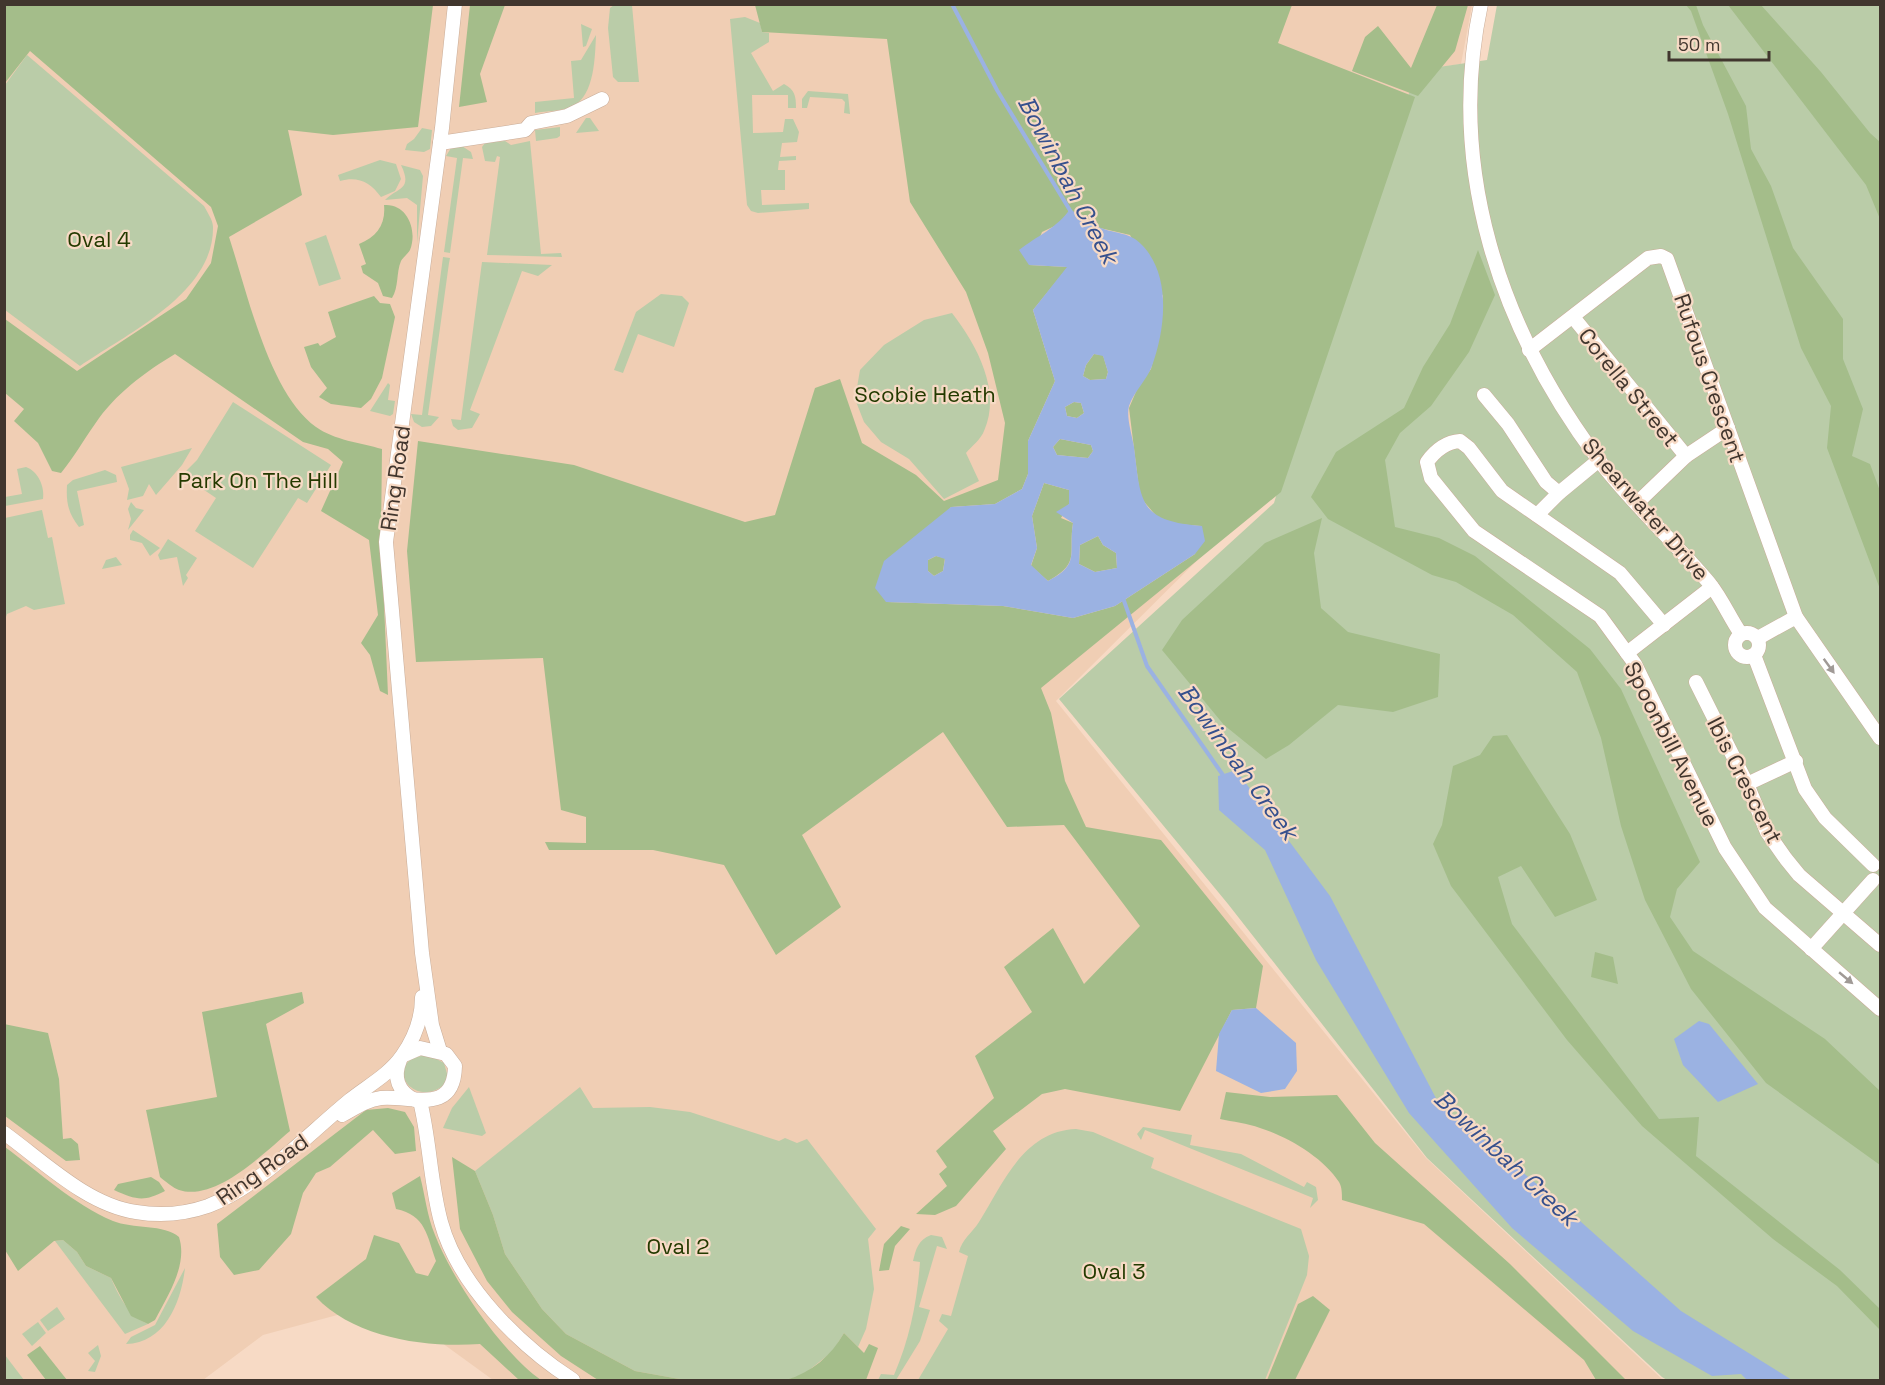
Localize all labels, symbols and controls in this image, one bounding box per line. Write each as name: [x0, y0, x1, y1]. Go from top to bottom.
scale bar: [1669, 24, 1770, 62]
text: 50 m: [1678, 33, 1720, 56]
water label: Bowinbah Creek: [1011, 90, 1127, 272]
park label: Oval 4: [67, 225, 131, 253]
street label: Rufous Crescent: [1668, 290, 1752, 466]
street label: Corella Street: [1573, 322, 1685, 452]
park label: Scobie Heath: [854, 380, 996, 408]
street label: Ring Road: [374, 423, 416, 533]
street label: Shearwater Drive: [1576, 432, 1716, 586]
park label: Park On The Hill: [178, 466, 338, 494]
street label: Spoonbill Avenue: [1618, 657, 1726, 831]
one-way arrow: [1823, 657, 1835, 673]
water label: Bowinbah Creek: [1171, 677, 1307, 848]
street label: Ibis Crescent: [1701, 712, 1789, 848]
one-way arrow: [1838, 972, 1854, 985]
water label: Bowinbah Creek: [1428, 1083, 1587, 1234]
street label: Ring Road: [210, 1127, 314, 1211]
park label: Oval 2: [646, 1232, 710, 1260]
park label: Oval 3: [1082, 1257, 1146, 1285]

